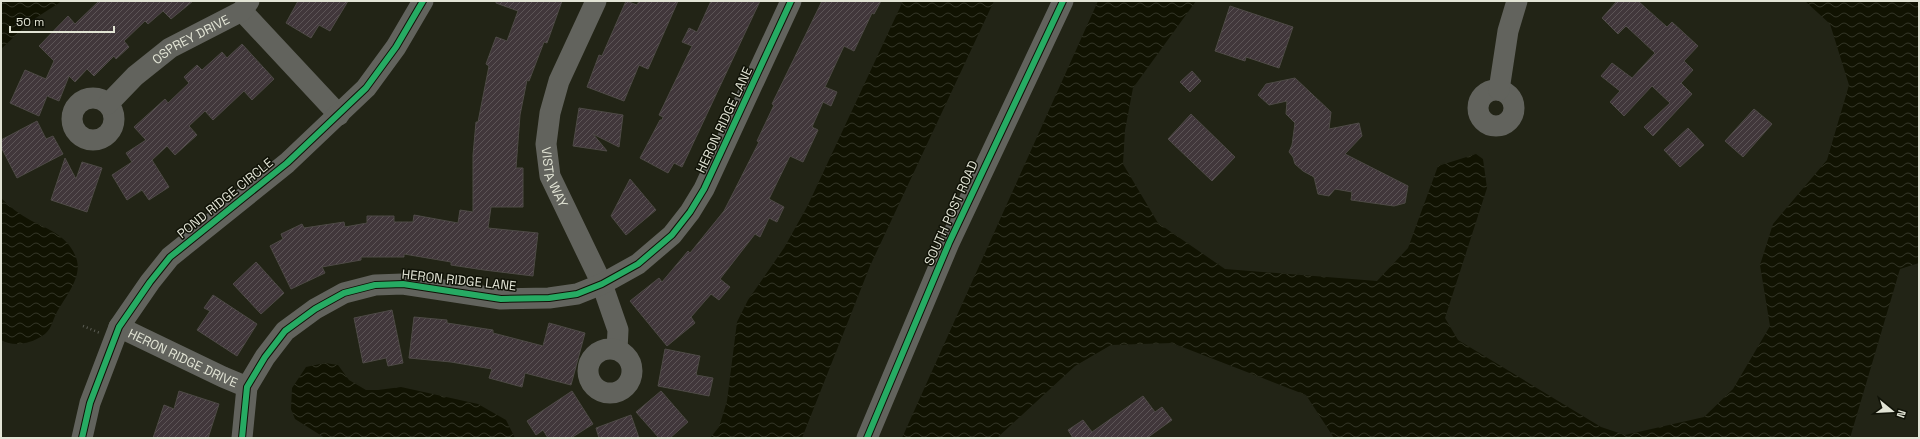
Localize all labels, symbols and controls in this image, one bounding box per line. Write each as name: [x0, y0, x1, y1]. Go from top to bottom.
scale bar: [10, 8, 114, 34]
street label: OSPREY DRIVE: [148, 10, 232, 68]
text: 50 m: [16, 14, 44, 30]
street label: HERON RIDGE LANE: [692, 64, 756, 176]
street label: VISTA WAY: [538, 146, 572, 210]
street label: POND RIDGE CIRCLE: [173, 154, 277, 242]
street label: SOUTH POST ROAD: [920, 158, 982, 268]
street label: HERON RIDGE LANE: [401, 266, 517, 294]
street label: HERON RIDGE DRIVE: [125, 324, 240, 391]
north arrow: [1872, 391, 1912, 431]
text: N: [1894, 408, 1909, 420]

